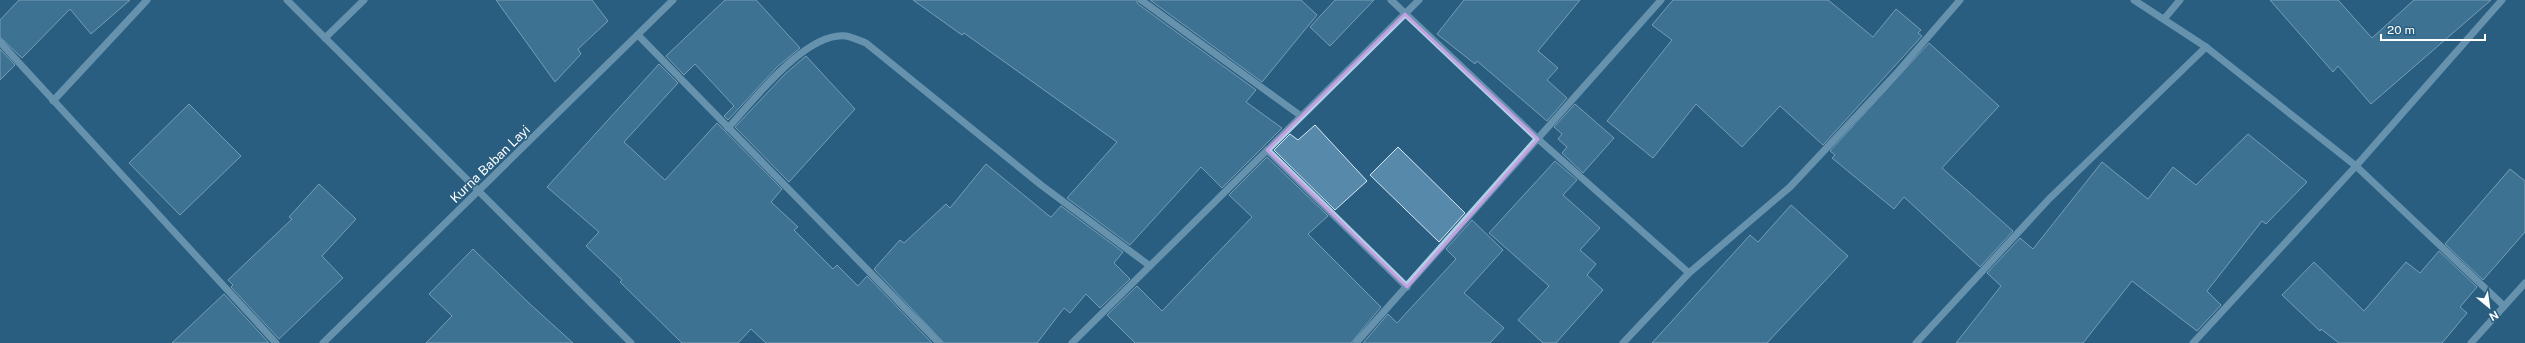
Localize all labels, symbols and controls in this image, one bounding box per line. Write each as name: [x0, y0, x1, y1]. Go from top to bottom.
scale bar: [2381, 16, 2485, 42]
text: 20 m: [2387, 23, 2415, 37]
street label: Kurna Baban Layi: [447, 122, 533, 206]
north arrow: [2469, 287, 2509, 327]
text: N: [2487, 308, 2501, 323]

